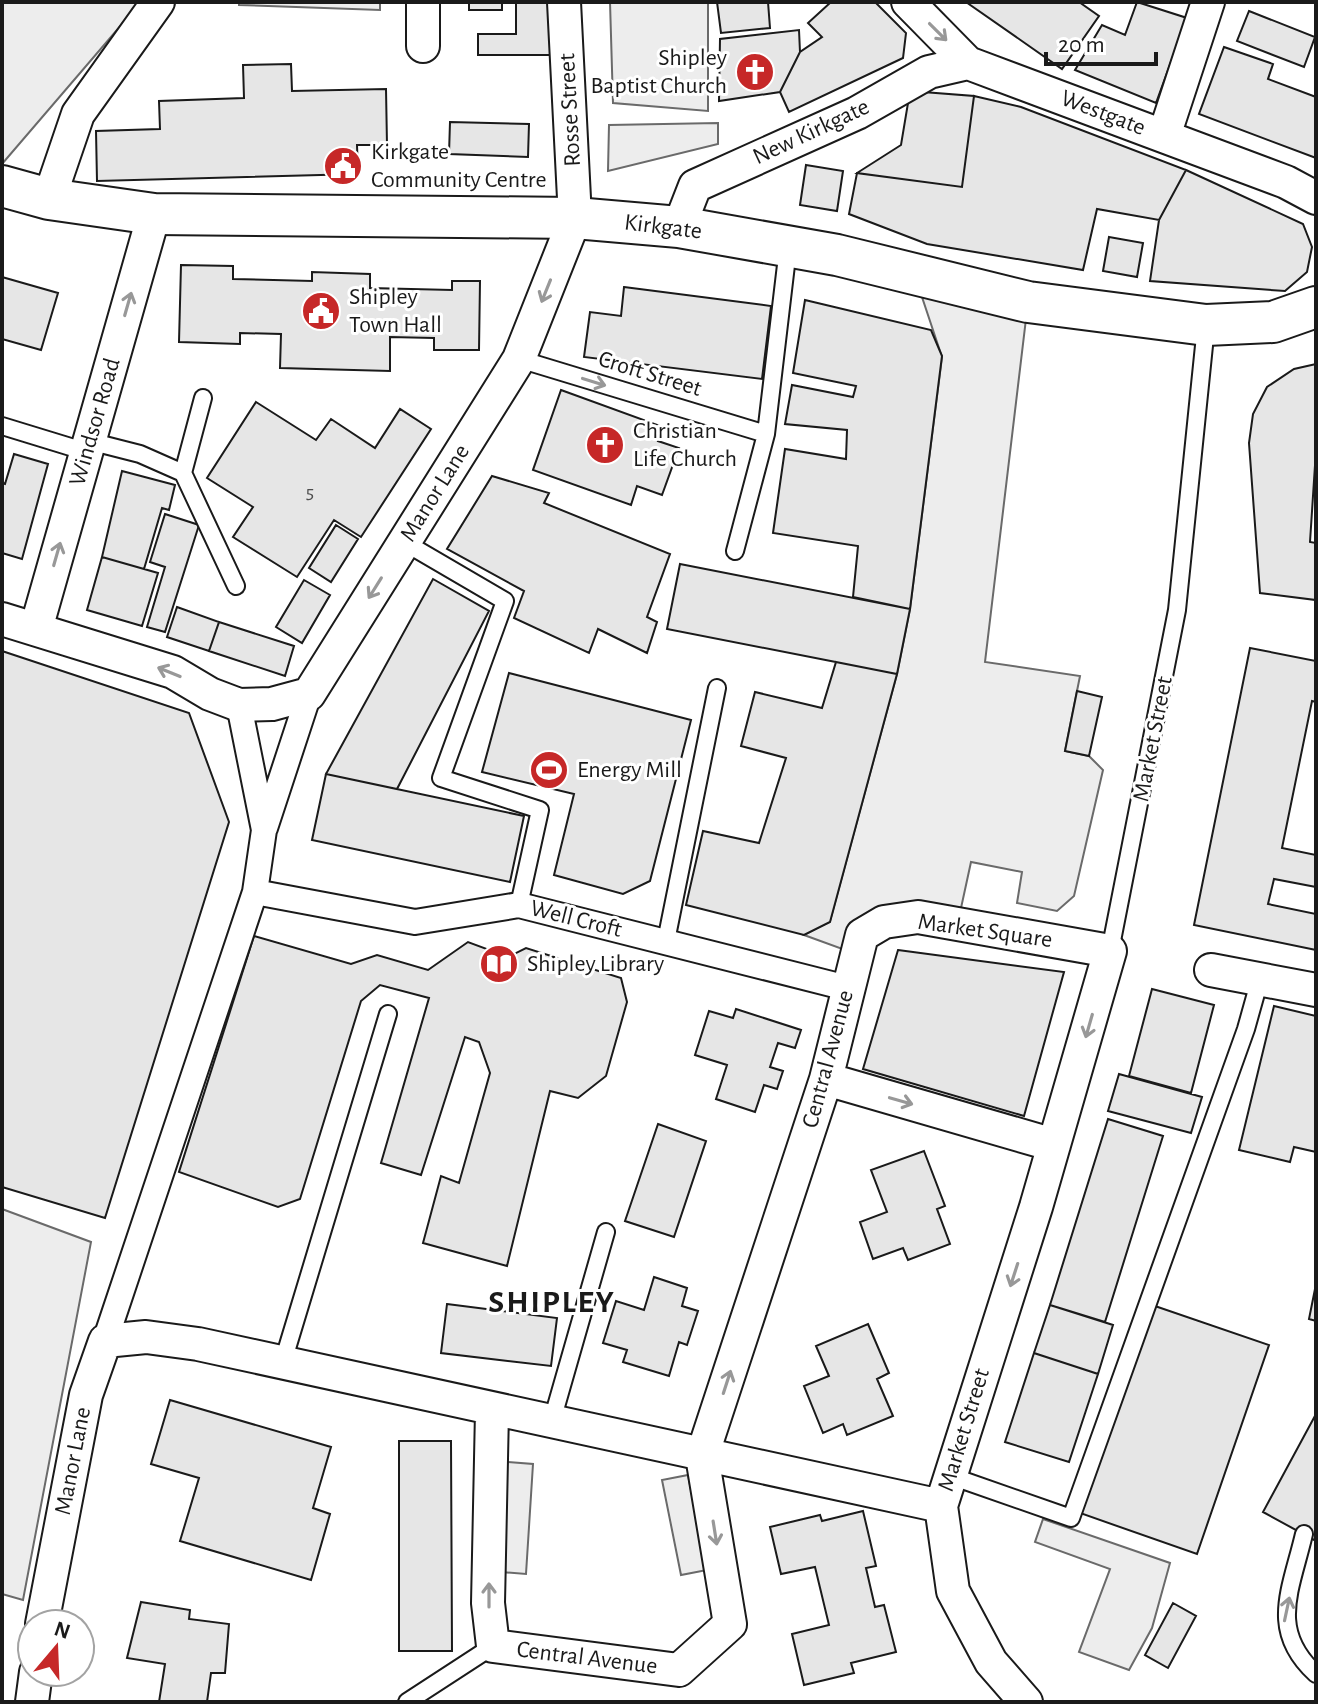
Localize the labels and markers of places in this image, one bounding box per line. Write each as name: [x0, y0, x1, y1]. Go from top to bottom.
place label: Shipley Baptist Church: [590, 46, 727, 98]
church icon: Shipley Baptist Church: [734, 51, 776, 93]
place label: Kirkgate Community Centre: [371, 140, 547, 192]
public building icon: Kirkgate Community Centre: [322, 145, 364, 187]
place label: Shipley Town Hall: [349, 285, 442, 337]
public building icon: Shipley Town Hall: [300, 290, 342, 332]
place label: Christian Life Church: [633, 419, 737, 471]
church icon: Christian Life Church: [584, 424, 626, 466]
sports icon: Energy Mill: [528, 749, 570, 791]
place label: Energy Mill: [577, 758, 682, 782]
library icon: Shipley Library: [478, 943, 520, 985]
place label: Shipley Library: [527, 952, 664, 976]

